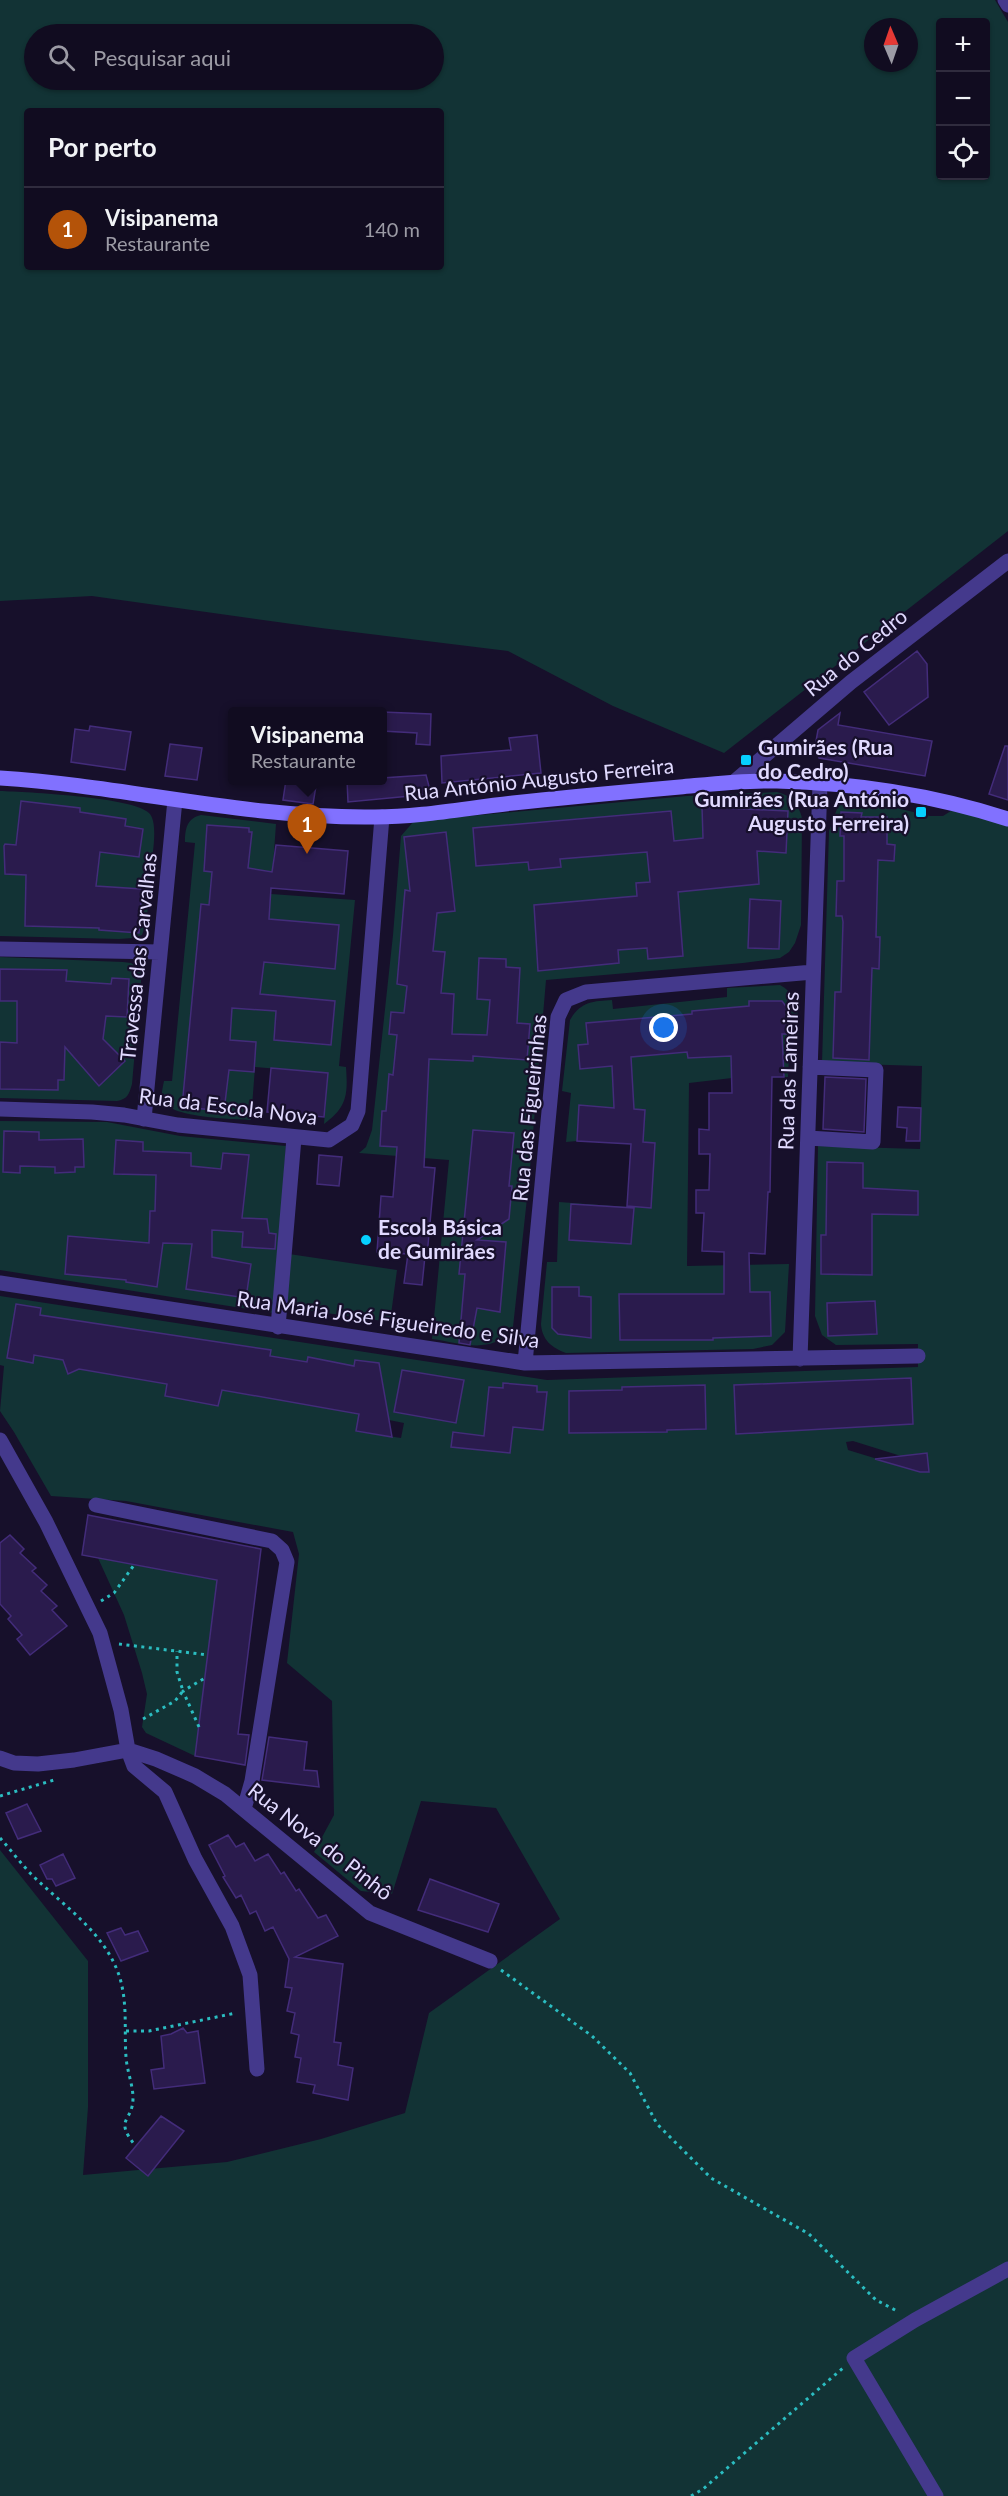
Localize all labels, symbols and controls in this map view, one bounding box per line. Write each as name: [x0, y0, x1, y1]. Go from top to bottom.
north arrow: [864, 18, 918, 72]
map controls: [936, 18, 990, 180]
button: +: [936, 18, 990, 72]
search box: [24, 24, 444, 90]
icon: search: [45, 41, 78, 74]
text: Pesquisar aqui: [93, 44, 231, 71]
button: −: [936, 72, 990, 126]
button: locate: [936, 126, 990, 180]
text: Por perto: [48, 131, 157, 163]
text: Visipanema: [105, 204, 219, 231]
text: 1: [62, 217, 73, 241]
text: 140 m: [364, 217, 420, 241]
text: Restaurante: [105, 231, 210, 255]
street label: Rua do Cedro: [799, 603, 912, 701]
popup: [228, 707, 387, 785]
text: Visipanema: [251, 721, 364, 748]
place label: Gumirães (Rua do Cedro): [758, 734, 893, 783]
text: Restaurante: [251, 748, 356, 772]
street label: Rua António Augusto Ferreira: [403, 752, 675, 805]
marker: Gumirães (Rua do Cedro): [739, 753, 753, 767]
place label: Gumirães (Rua António Augusto Ferreira): [694, 786, 909, 835]
pin: 1: [288, 804, 326, 854]
marker: Gumirães (Rua António Augusto Ferreira): [914, 805, 928, 819]
street label: Travessa das Carvalhas: [114, 851, 161, 1062]
street label: Rua das Lameiras: [772, 991, 803, 1151]
street label: Rua das Figueirinhas: [506, 1013, 551, 1203]
your location: [649, 1013, 678, 1042]
street label: Rua da Escola Nova: [137, 1082, 319, 1129]
place label: Escola Básica de Gumirães: [378, 1214, 502, 1263]
marker: Escola Básica de Gumirães: [359, 1233, 373, 1247]
street label: Rua Maria José Figueiredo e Silva: [235, 1285, 541, 1352]
street label: Rua Nova do Pinhô: [244, 1777, 398, 1905]

